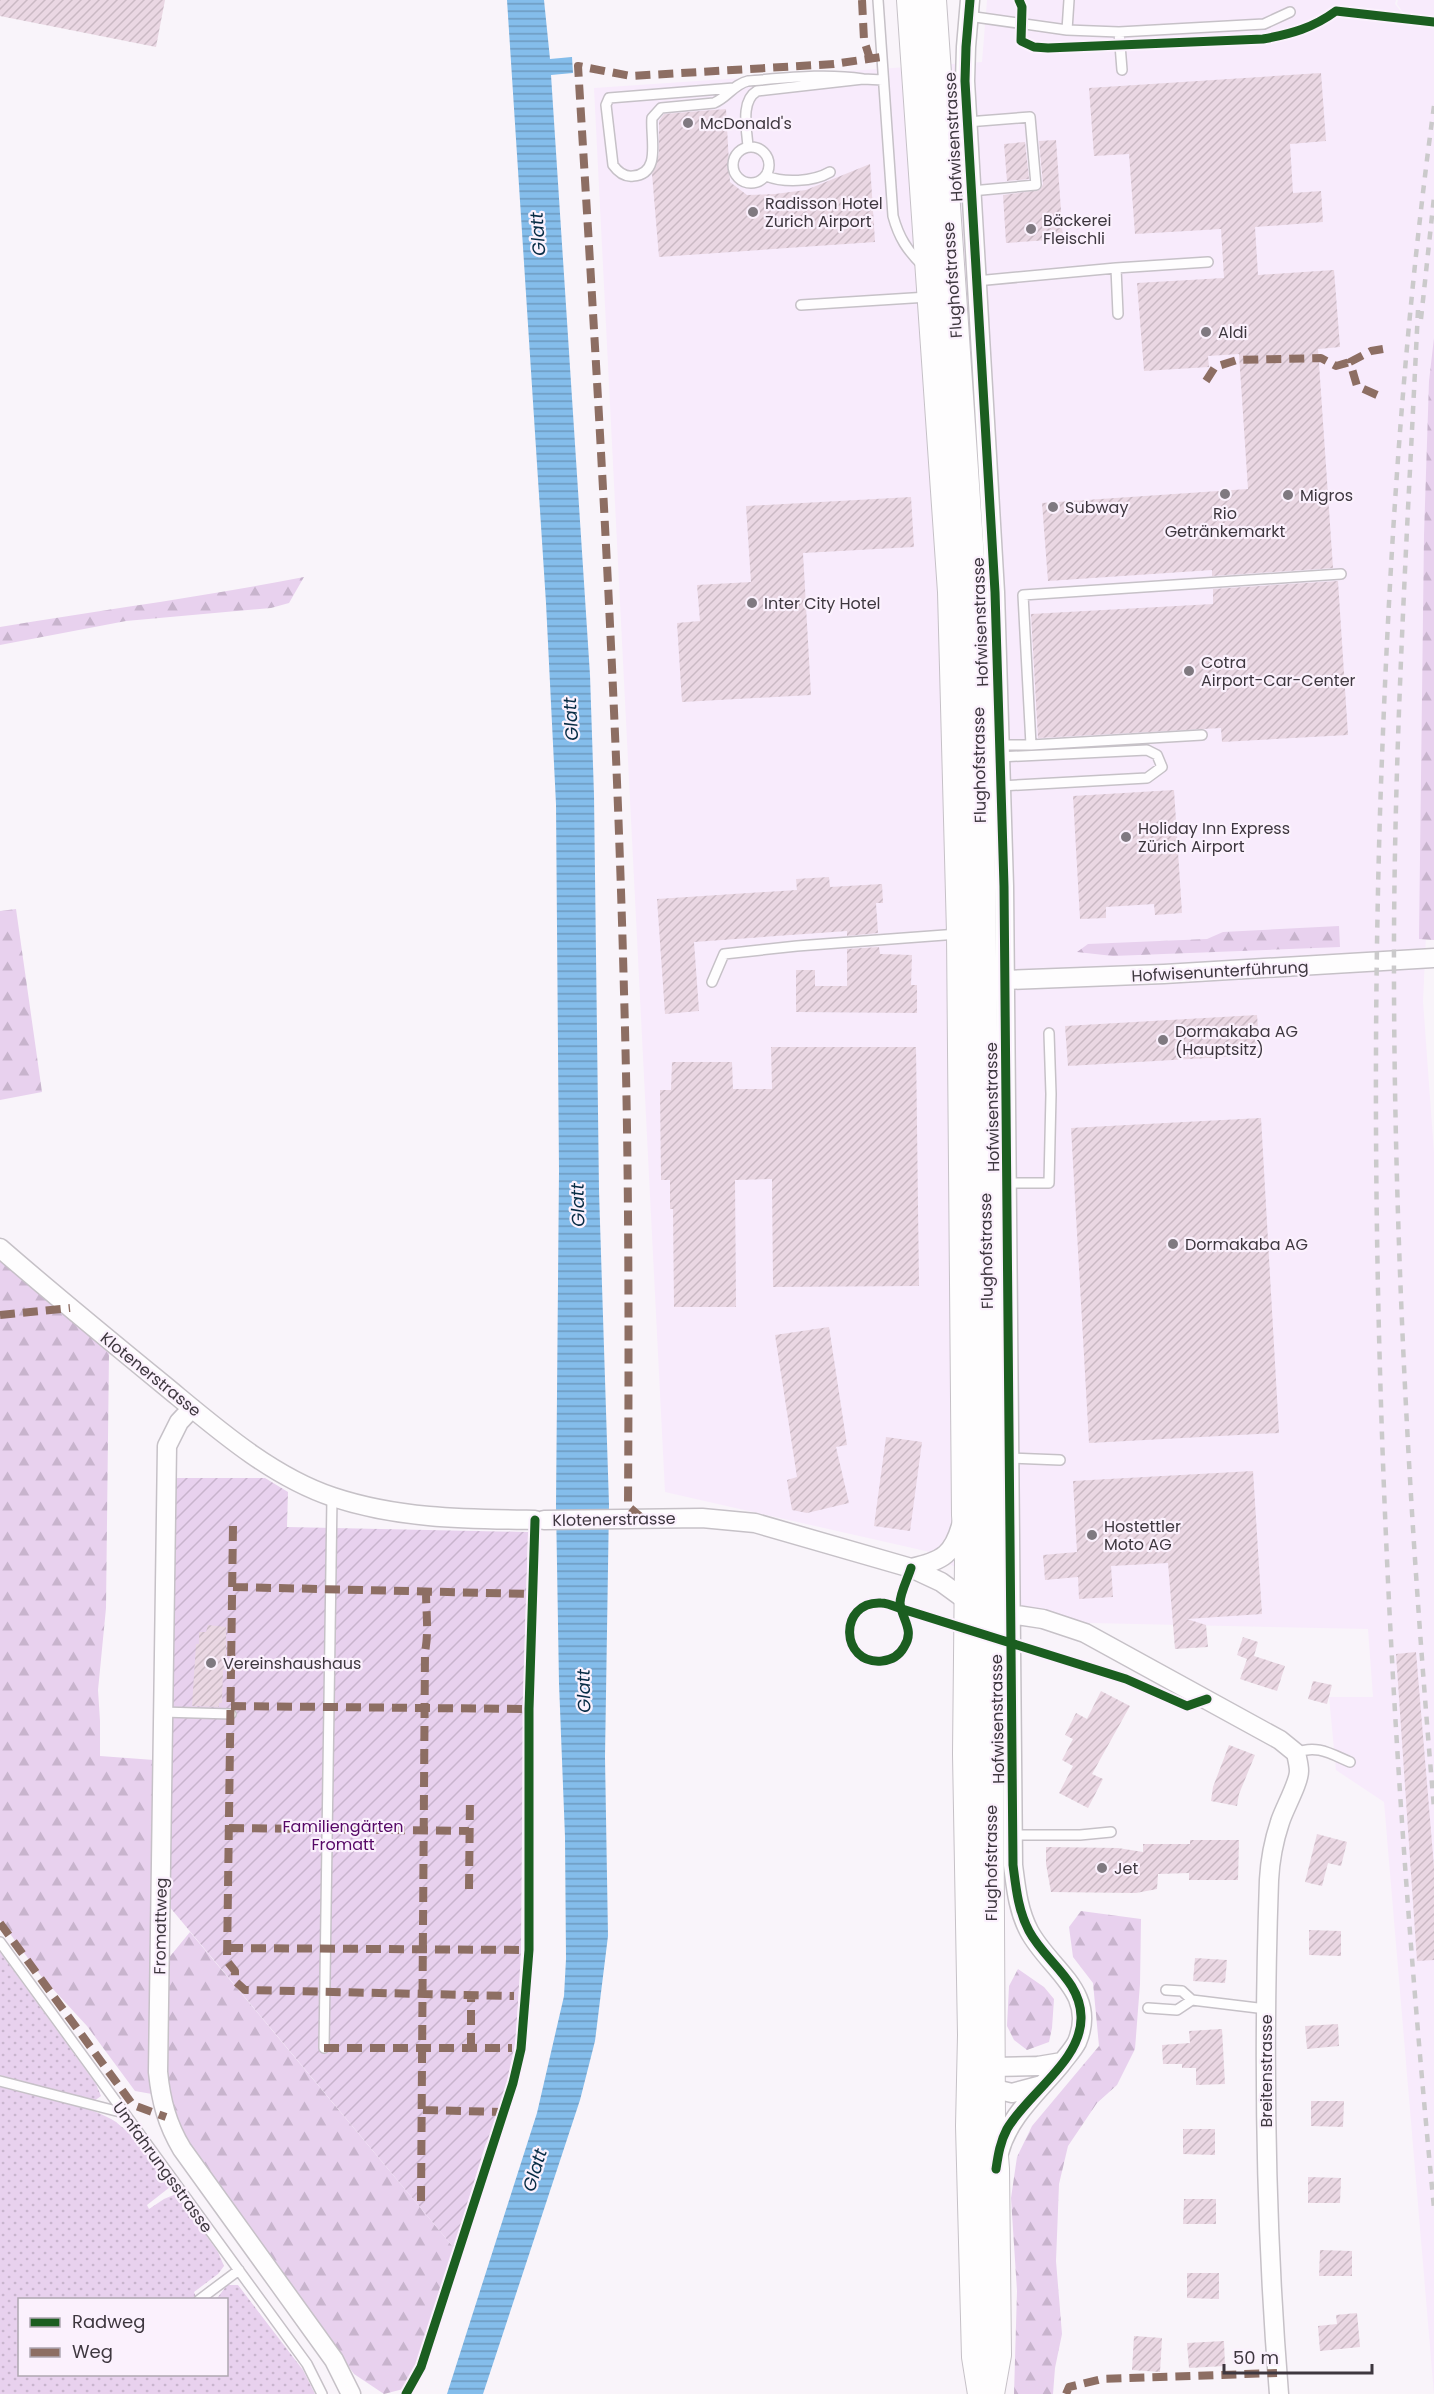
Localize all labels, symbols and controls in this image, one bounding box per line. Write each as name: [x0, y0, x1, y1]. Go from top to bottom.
street label: Hofwisenstrasse: [939, 72, 968, 202]
place label: McDonald's: [700, 112, 792, 135]
marker: McDonald's: [681, 116, 695, 130]
place label: Radisson Hotel Zurich Airport: [765, 192, 883, 233]
marker: Radisson Hotel Zurich Airport: [746, 205, 760, 219]
place label: Bäckerei Fleischli: [1043, 209, 1111, 250]
water label: Glatt: [523, 211, 551, 257]
street label: Flughofstrasse: [937, 221, 968, 339]
marker: Bäckerei Fleischli: [1024, 222, 1038, 236]
place label: Aldi: [1218, 321, 1247, 344]
marker: Aldi: [1199, 325, 1213, 339]
place label: Migros: [1300, 484, 1353, 507]
marker: Rio Getränkemarkt: [1218, 487, 1232, 501]
marker: Migros: [1281, 488, 1295, 502]
place label: Subway: [1065, 496, 1128, 519]
marker: Subway: [1046, 500, 1060, 514]
place label: Rio Getränkemarkt: [1165, 502, 1286, 543]
street label: Hofwisenstrasse: [967, 557, 994, 687]
place label: Inter City Hotel: [764, 592, 881, 615]
marker: Inter City Hotel: [745, 596, 759, 610]
place label: Cotra Airport-Car-Center: [1201, 651, 1356, 692]
marker: Cotra Airport-Car-Center: [1182, 664, 1196, 678]
water label: Glatt: [557, 696, 584, 742]
street label: Flughofstrasse: [967, 707, 992, 823]
place label: Holiday Inn Express Zürich Airport: [1138, 817, 1290, 858]
marker: Holiday Inn Express Zürich Airport: [1119, 830, 1133, 844]
street label: Hofwisenunterführung: [1131, 955, 1309, 988]
place label: Dormakaba AG (Hauptsitz): [1175, 1020, 1298, 1061]
marker: Dormakaba AG (Hauptsitz): [1156, 1033, 1170, 1047]
street label: Hofwisenstrasse: [980, 1042, 1005, 1172]
water label: Glatt: [565, 1183, 590, 1227]
street label: Flughofstrasse: [974, 1193, 999, 1309]
place label: Dormakaba AG: [1185, 1233, 1308, 1256]
marker: Dormakaba AG: [1166, 1237, 1180, 1251]
street label: Klotenerstrasse: [96, 1327, 206, 1422]
street label: Klotenerstrasse: [552, 1507, 676, 1532]
place label: Hostettler Moto AG: [1104, 1515, 1181, 1556]
marker: Hostettler Moto AG: [1085, 1528, 1099, 1542]
place label: Vereinshaushaus: [223, 1652, 361, 1675]
street label: Hofwisenstrasse: [985, 1654, 1010, 1784]
marker: Vereinshaushaus: [204, 1656, 218, 1670]
water label: Glatt: [571, 1669, 596, 1713]
street label: Flughofstrasse: [980, 1805, 1003, 1921]
park label: Familiengärten Fromatt: [283, 1815, 403, 1856]
place label: Jet: [1114, 1857, 1138, 1880]
marker: Jet: [1095, 1861, 1109, 1875]
street label: Fromattweg: [148, 1877, 173, 1975]
street label: Breitenstrasse: [1255, 2014, 1278, 2128]
street label: Umfahrungsstrasse: [107, 2097, 218, 2238]
water label: Glatt: [516, 2145, 553, 2194]
legend: [18, 2298, 228, 2376]
text: Radweg: [72, 2309, 145, 2334]
scale bar: [1224, 2337, 1372, 2375]
text: Weg: [72, 2339, 113, 2364]
text: 50 m: [1233, 2345, 1279, 2370]

